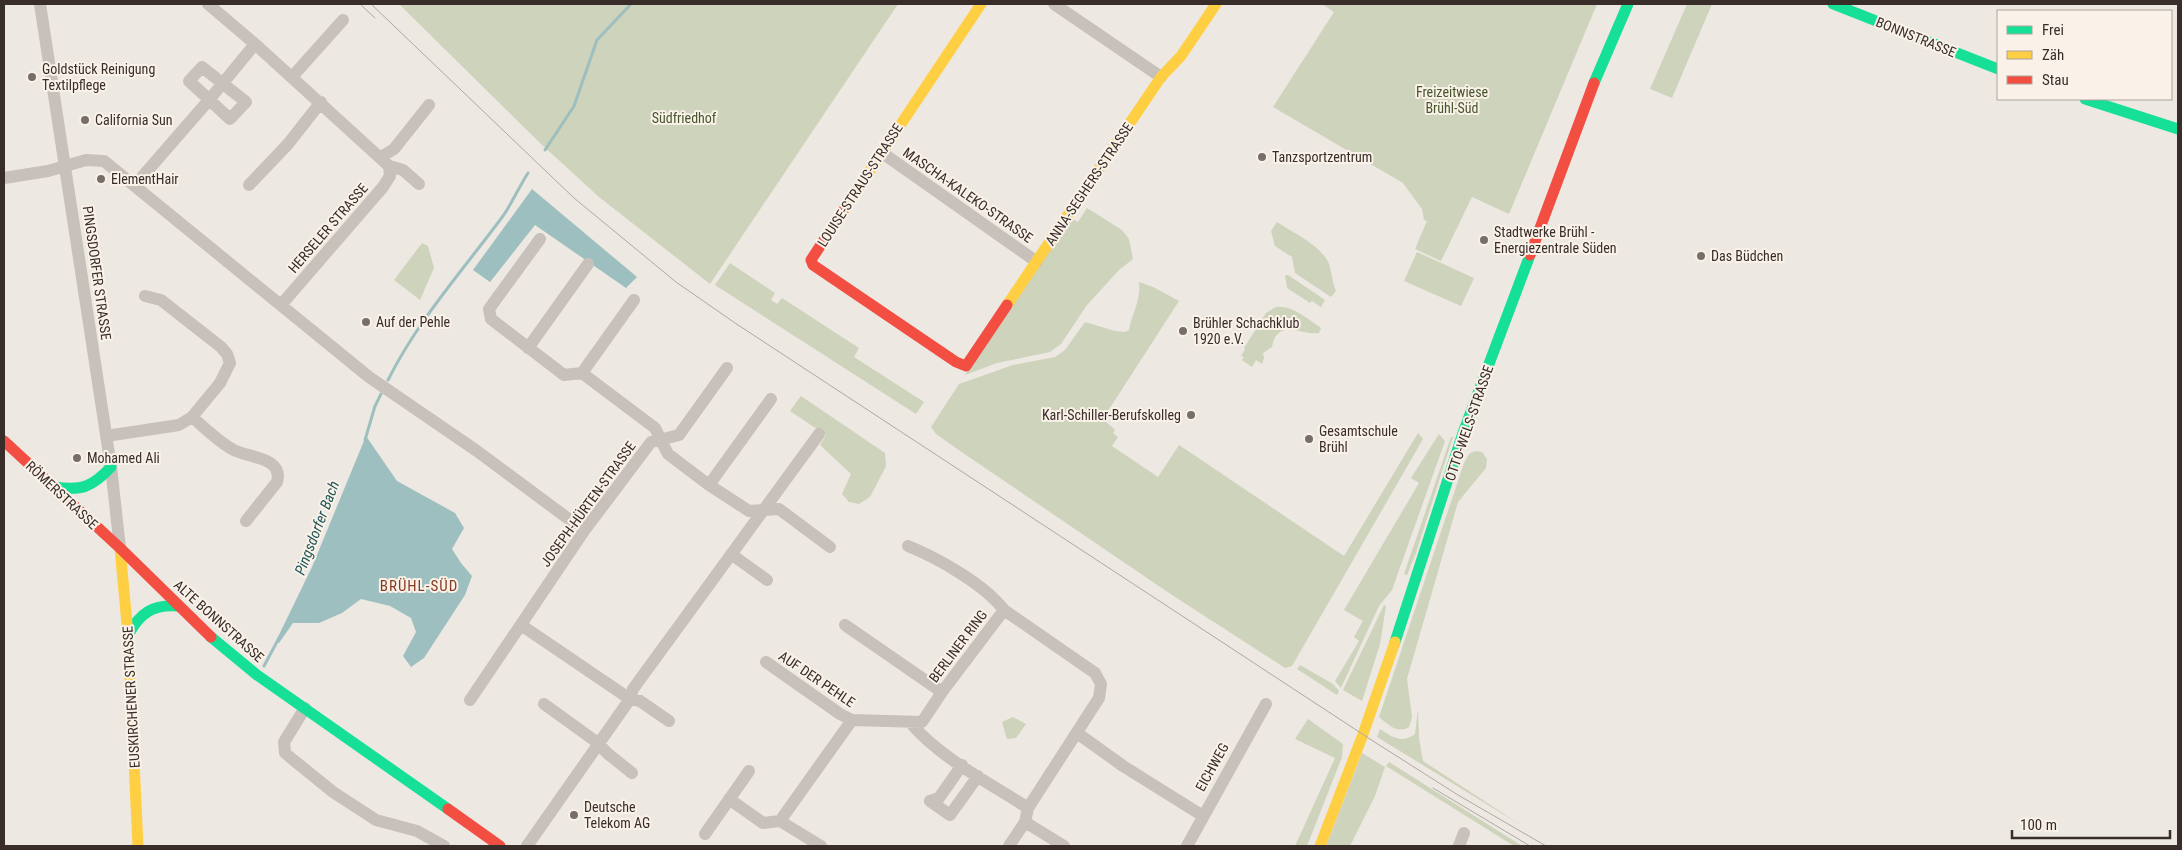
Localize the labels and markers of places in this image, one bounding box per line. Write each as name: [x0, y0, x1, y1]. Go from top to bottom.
place label: Goldstück Reinigung Textilpflege: [42, 61, 155, 93]
marker: Goldstück Reinigung Textilpflege: [26, 71, 38, 83]
place label: California Sun: [95, 112, 173, 128]
marker: California Sun: [79, 114, 91, 126]
place label: Tanzsportzentrum: [1272, 149, 1372, 165]
marker: Tanzsportzentrum: [1256, 151, 1268, 163]
place label: ElementHair: [111, 171, 179, 187]
marker: ElementHair: [95, 173, 107, 185]
place label: Stadtwerke Brühl - Energiezentrale Süden: [1494, 224, 1617, 256]
marker: Stadtwerke Brühl - Energiezentrale Süden: [1478, 234, 1490, 246]
place label: Das Büdchen: [1711, 248, 1783, 264]
marker: Das Büdchen: [1695, 250, 1707, 262]
place label: Auf der Pehle: [376, 314, 451, 330]
place label: Brühler Schachklub 1920 e.V.: [1193, 315, 1299, 347]
marker: Auf der Pehle: [360, 316, 372, 328]
marker: Brühler Schachklub 1920 e.V.: [1177, 325, 1189, 337]
place label: Karl-Schiller-Berufskolleg: [1042, 407, 1181, 423]
marker: Karl-Schiller-Berufskolleg: [1185, 409, 1197, 421]
place label: Gesamtschule Brühl: [1319, 423, 1398, 455]
marker: Gesamtschule Brühl: [1303, 433, 1315, 445]
place label: Mohamed Ali: [87, 450, 160, 466]
marker: Mohamed Ali: [71, 452, 83, 464]
place label: Deutsche Telekom AG: [584, 799, 650, 831]
marker: Deutsche Telekom AG: [568, 809, 580, 821]

